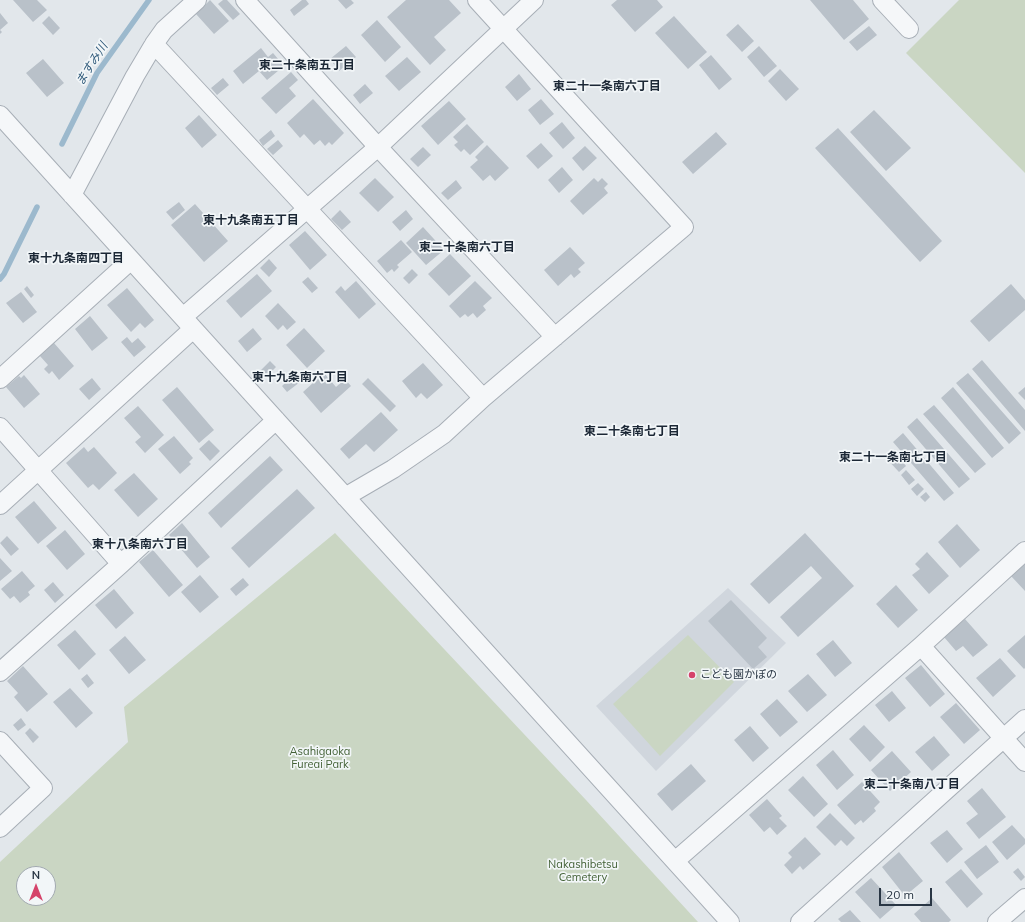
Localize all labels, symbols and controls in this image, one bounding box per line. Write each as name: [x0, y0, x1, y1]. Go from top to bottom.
water label: ますみ川: [73, 40, 111, 88]
district label: 東二十条南五丁目: [259, 58, 355, 72]
district label: 東二十一条南六丁目: [553, 79, 661, 93]
district label: 東十九条南五丁目: [203, 213, 299, 227]
district label: 東二十条南六丁目: [419, 240, 515, 254]
district label: 東十九条南四丁目: [28, 251, 124, 265]
district label: 東十九条南六丁目: [252, 370, 348, 384]
district label: 東二十条南七丁目: [584, 424, 680, 438]
district label: 東二十一条南七丁目: [839, 450, 947, 464]
district label: 東十八条南六丁目: [92, 537, 188, 551]
place label: こども園かぽの: [700, 668, 777, 682]
marker: こども園かぽの: [687, 670, 697, 680]
park label: Asahigaoka Fureai Park: [290, 745, 350, 771]
district label: 東二十条南八丁目: [864, 777, 960, 791]
park label: Nakashibetsu Cemetery: [548, 858, 618, 884]
north arrow: [16, 866, 56, 906]
text: N: [32, 868, 40, 882]
scale bar: [881, 880, 934, 906]
text: 20 m: [886, 887, 914, 902]

